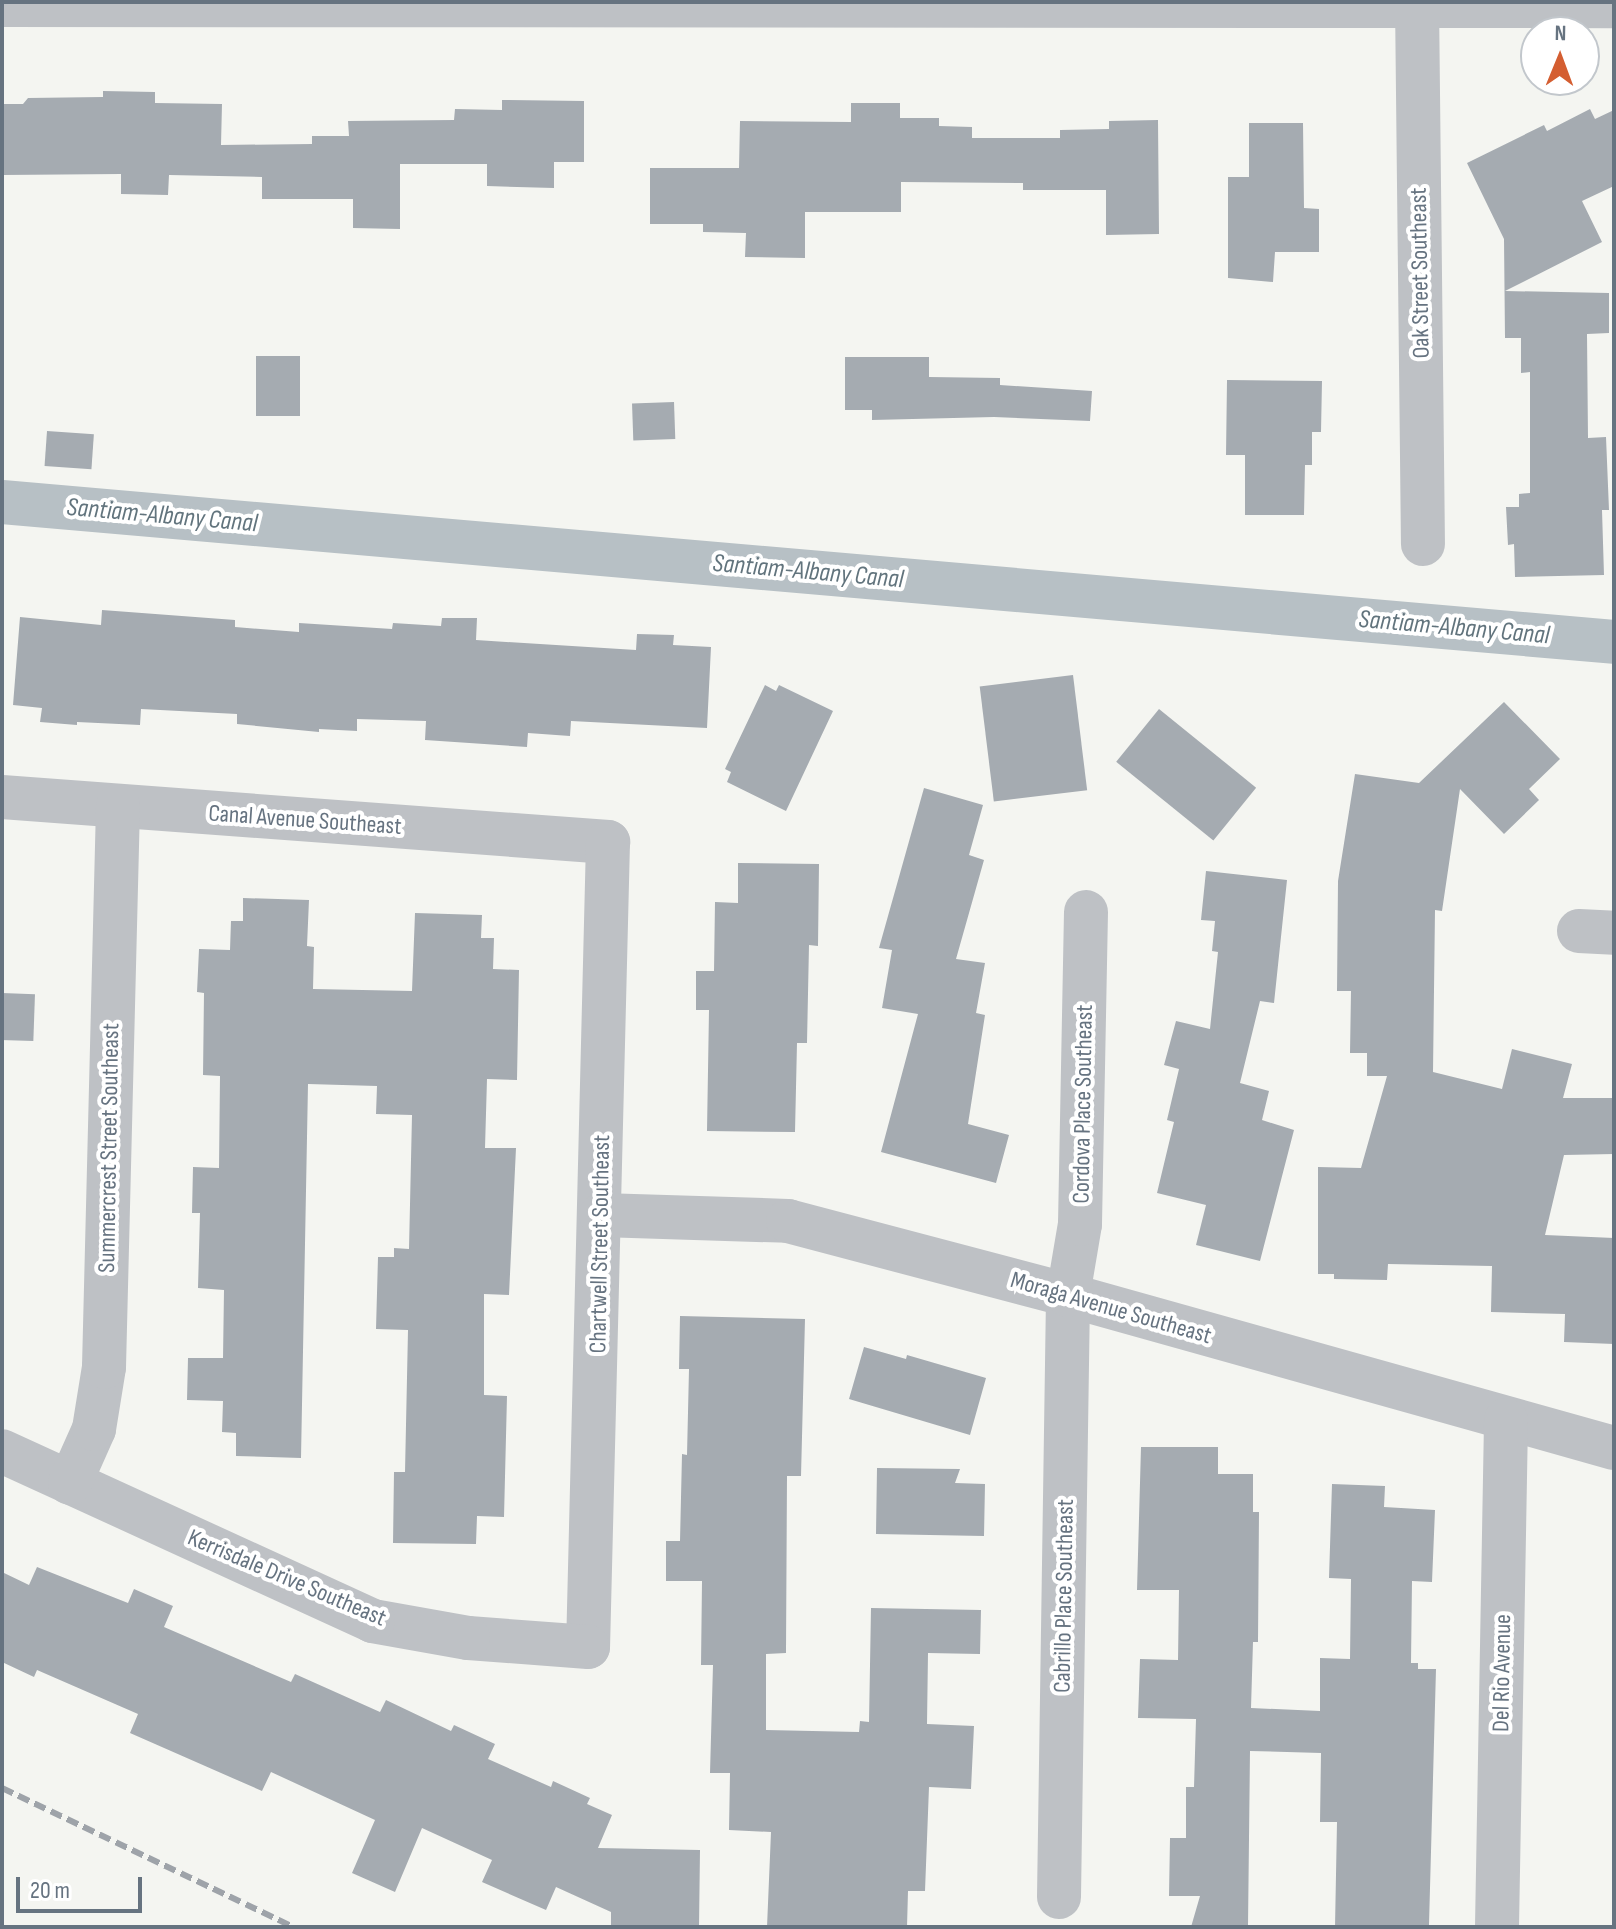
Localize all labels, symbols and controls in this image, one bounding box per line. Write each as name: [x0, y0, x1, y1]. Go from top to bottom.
north arrow: [1520, 16, 1600, 96]
text: N: [1554, 20, 1567, 47]
street label: Oak Street Southeast: [1404, 187, 1436, 359]
water label: Santiam-Albany Canal: [65, 492, 259, 540]
water label: Santiam-Albany Canal: [711, 548, 905, 596]
water label: Santiam-Albany Canal: [1357, 604, 1551, 652]
street label: Canal Avenue Southeast: [208, 799, 402, 841]
street label: Cordova Place Southeast: [1067, 1004, 1099, 1204]
street label: Summercrest Street Southeast: [92, 1023, 126, 1273]
street label: Chartwell Street Southeast: [584, 1134, 616, 1354]
street label: Moraga Avenue Southeast: [1007, 1266, 1215, 1350]
street label: Cabrillo Place Southeast: [1048, 1499, 1080, 1693]
street label: Kerrisdale Drive Southeast: [184, 1523, 390, 1633]
street label: Del Rio Avenue: [1487, 1614, 1517, 1732]
scale bar: [20, 1861, 146, 1911]
text: 20 m: [30, 1876, 70, 1905]

